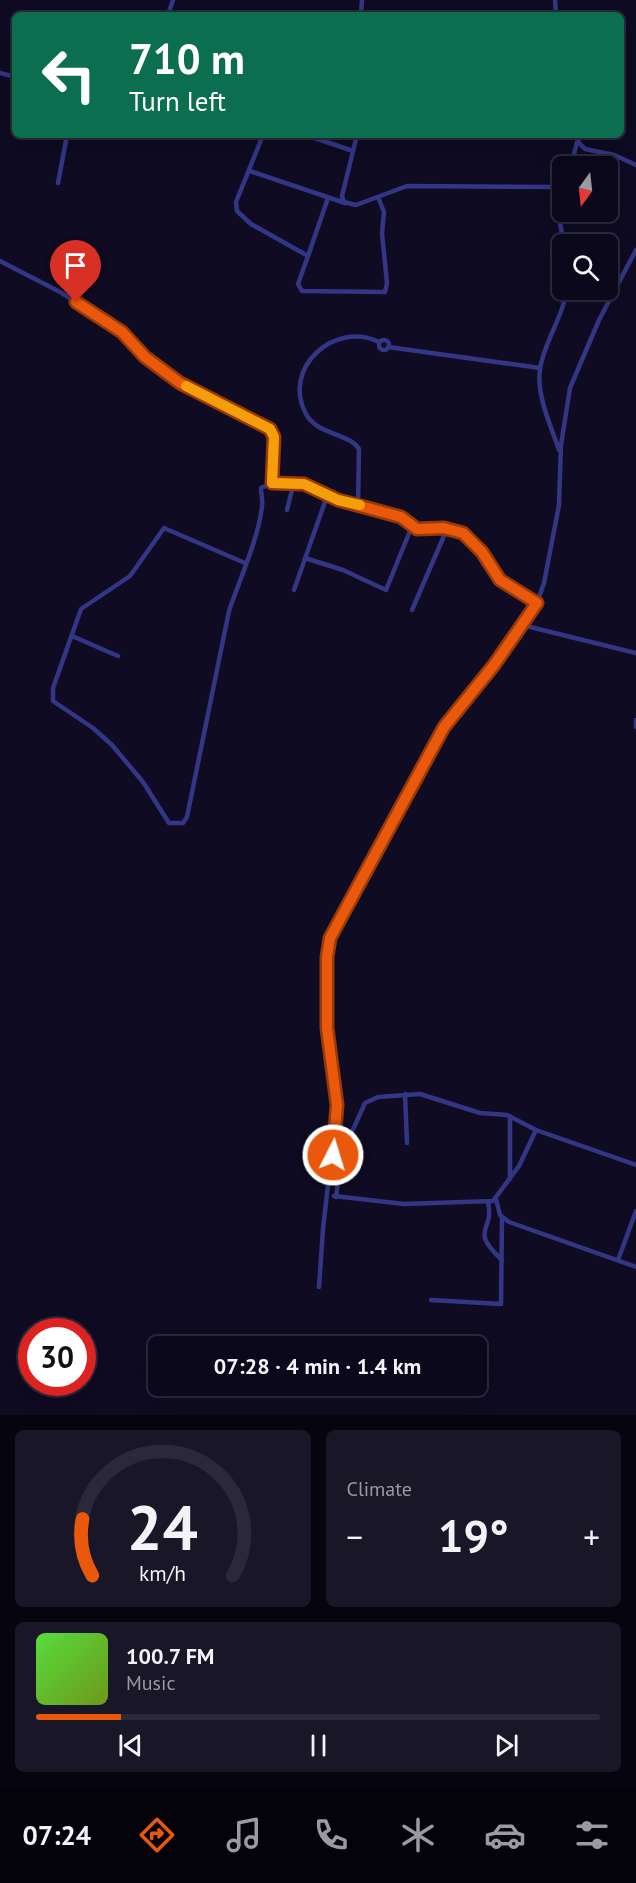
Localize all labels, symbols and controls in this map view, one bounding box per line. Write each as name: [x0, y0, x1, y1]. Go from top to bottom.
text: 710 m: [129, 31, 245, 86]
icon: left: [30, 36, 108, 114]
text: Turn left: [129, 84, 226, 118]
north arrow: [552, 156, 618, 222]
map controls: [552, 156, 618, 300]
button: search: [552, 234, 618, 300]
pin: [50, 240, 101, 302]
icon: arrive: [59, 249, 92, 282]
position arrow: [301, 1123, 365, 1187]
speed limit sign: 30: [18, 1318, 96, 1396]
text: 07:28 · 4 min · 1.4 km: [214, 1352, 421, 1380]
text: Climate: [347, 1476, 412, 1502]
text: 24: [127, 1486, 198, 1567]
text: 19°: [438, 1506, 509, 1564]
text: −: [347, 1515, 363, 1558]
text: +: [583, 1515, 600, 1558]
text: km/h: [139, 1559, 186, 1587]
text: 100.7 FM: [126, 1642, 214, 1670]
text: Music: [126, 1670, 175, 1696]
icon: previous: [114, 1729, 147, 1762]
icon: pause: [302, 1729, 335, 1762]
icon: next: [490, 1729, 523, 1762]
icon: directions: [136, 1814, 178, 1856]
icon: music: [223, 1814, 265, 1856]
icon: phone: [310, 1814, 352, 1856]
icon: climate: [397, 1814, 439, 1856]
icon: car: [484, 1814, 526, 1856]
icon: filters: [571, 1814, 613, 1856]
text: 07:24: [23, 1818, 91, 1852]

